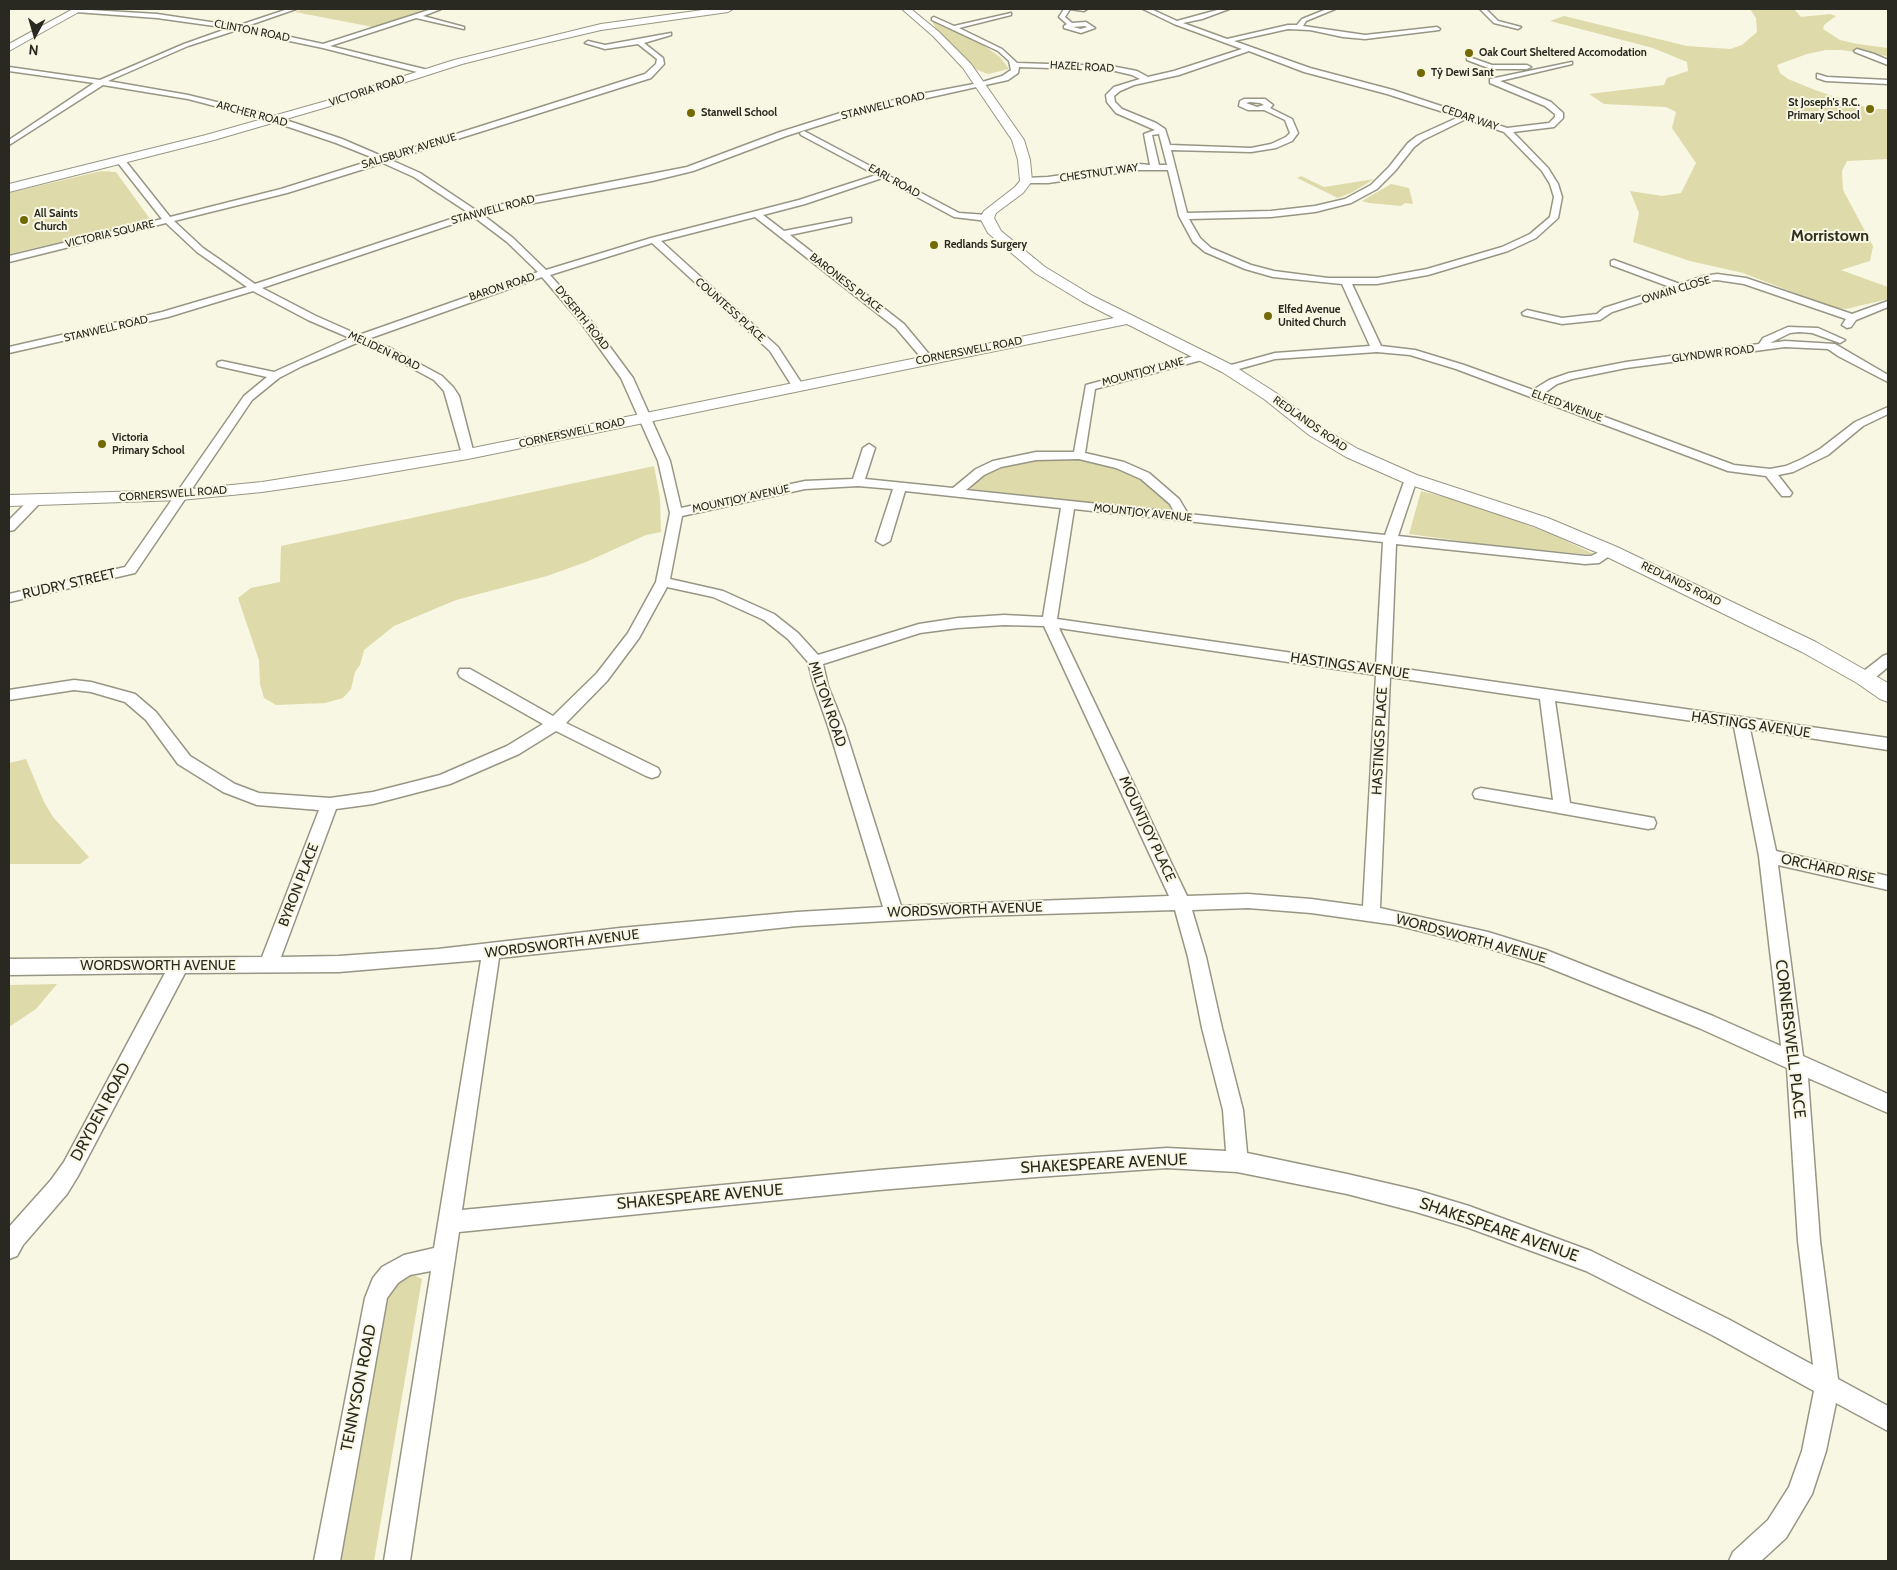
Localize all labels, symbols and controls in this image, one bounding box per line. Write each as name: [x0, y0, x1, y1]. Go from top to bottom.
north arrow: [10, 10, 60, 60]
street label: CLINTON ROAD: [213, 17, 291, 45]
text: N: [28, 40, 39, 59]
place label: Oak Court Sheltered Accomodation: [1479, 46, 1647, 60]
marker: Oak Court Sheltered Accomodation: [1463, 47, 1475, 59]
street label: HAZEL ROAD: [1049, 59, 1115, 75]
place label: Tŷ Dewi Sant: [1431, 66, 1494, 80]
marker: Tŷ Dewi Sant: [1415, 67, 1427, 79]
street label: VICTORIA ROAD: [327, 73, 407, 109]
street label: STANWELL ROAD: [840, 89, 926, 123]
place label: St Joseph's R.C. Primary School: [1787, 96, 1860, 122]
street label: ARCHER ROAD: [215, 98, 289, 130]
street label: CEDAR WAY: [1440, 102, 1500, 134]
marker: St Joseph's R.C. Primary School: [1864, 103, 1876, 115]
place label: Stanwell School: [701, 106, 777, 120]
marker: Stanwell School: [685, 107, 697, 119]
street label: SALISBURY AVENUE: [360, 130, 458, 172]
street label: EARL ROAD: [866, 161, 922, 201]
street label: CHESTNUT WAY: [1059, 161, 1139, 185]
street label: STANWELL ROAD: [450, 193, 536, 227]
place label: All Saints Church: [34, 207, 78, 233]
marker: All Saints Church: [18, 214, 30, 226]
street label: VICTORIA SQUARE: [64, 217, 156, 251]
district label: Morristown: [1791, 226, 1869, 246]
place label: Redlands Surgery: [944, 238, 1027, 252]
marker: Redlands Surgery: [928, 239, 940, 251]
street label: BARONESS PLACE: [807, 250, 885, 316]
street label: BARON ROAD: [467, 270, 537, 304]
street label: OWAIN CLOSE: [1640, 273, 1712, 307]
street label: COUNTESS PLACE: [692, 275, 768, 345]
street label: DYSERTH ROAD: [552, 283, 612, 353]
place label: Elfed Avenue United Church: [1278, 303, 1346, 329]
marker: Elfed Avenue United Church: [1262, 310, 1274, 322]
street label: STANWELL ROAD: [63, 313, 149, 345]
street label: MELIDEN ROAD: [346, 329, 422, 373]
street label: CORNERSWELL ROAD: [915, 334, 1023, 368]
street label: GLYNDWR ROAD: [1671, 342, 1755, 366]
street label: MOUNTJOY LANE: [1100, 355, 1186, 389]
street label: ELFED AVENUE: [1530, 387, 1604, 425]
street label: REDLANDS ROAD: [1270, 394, 1350, 454]
street label: CORNERSWELL ROAD: [518, 415, 626, 451]
place label: Victoria Primary School: [112, 431, 185, 457]
marker: Victoria Primary School: [96, 438, 108, 450]
street label: MOUNTJOY AVENUE: [691, 482, 791, 516]
street label: CORNERSWELL ROAD: [118, 484, 228, 504]
street label: MOUNTJOY AVENUE: [1093, 501, 1193, 525]
street label: REDLANDS ROAD: [1639, 559, 1723, 609]
street label: RUDRY STREET: [21, 565, 117, 603]
street label: HASTINGS AVENUE: [1289, 649, 1411, 683]
street label: MILTON ROAD: [804, 659, 850, 749]
street label: HASTINGS PLACE: [1369, 687, 1391, 795]
street label: HASTINGS AVENUE: [1690, 708, 1812, 742]
street label: MOUNTJOY PLACE: [1115, 774, 1179, 884]
street label: BYRON PLACE: [275, 841, 323, 929]
street label: ORCHARD RISE: [1779, 851, 1877, 887]
street label: WORDSWORTH AVENUE: [887, 899, 1043, 921]
street label: WORDSWORTH AVENUE: [1394, 911, 1548, 967]
street label: WORDSWORTH AVENUE: [484, 926, 640, 962]
street label: WORDSWORTH AVENUE: [80, 958, 236, 974]
street label: CORNERSWELL PLACE: [1771, 958, 1809, 1120]
street label: DRYDEN ROAD: [67, 1059, 135, 1165]
street label: SHAKESPEARE AVENUE: [1020, 1150, 1188, 1178]
street label: SHAKESPEARE AVENUE: [616, 1180, 784, 1214]
street label: SHAKESPEARE AVENUE: [1417, 1194, 1581, 1266]
street label: TENNYSON ROAD: [337, 1323, 381, 1453]

